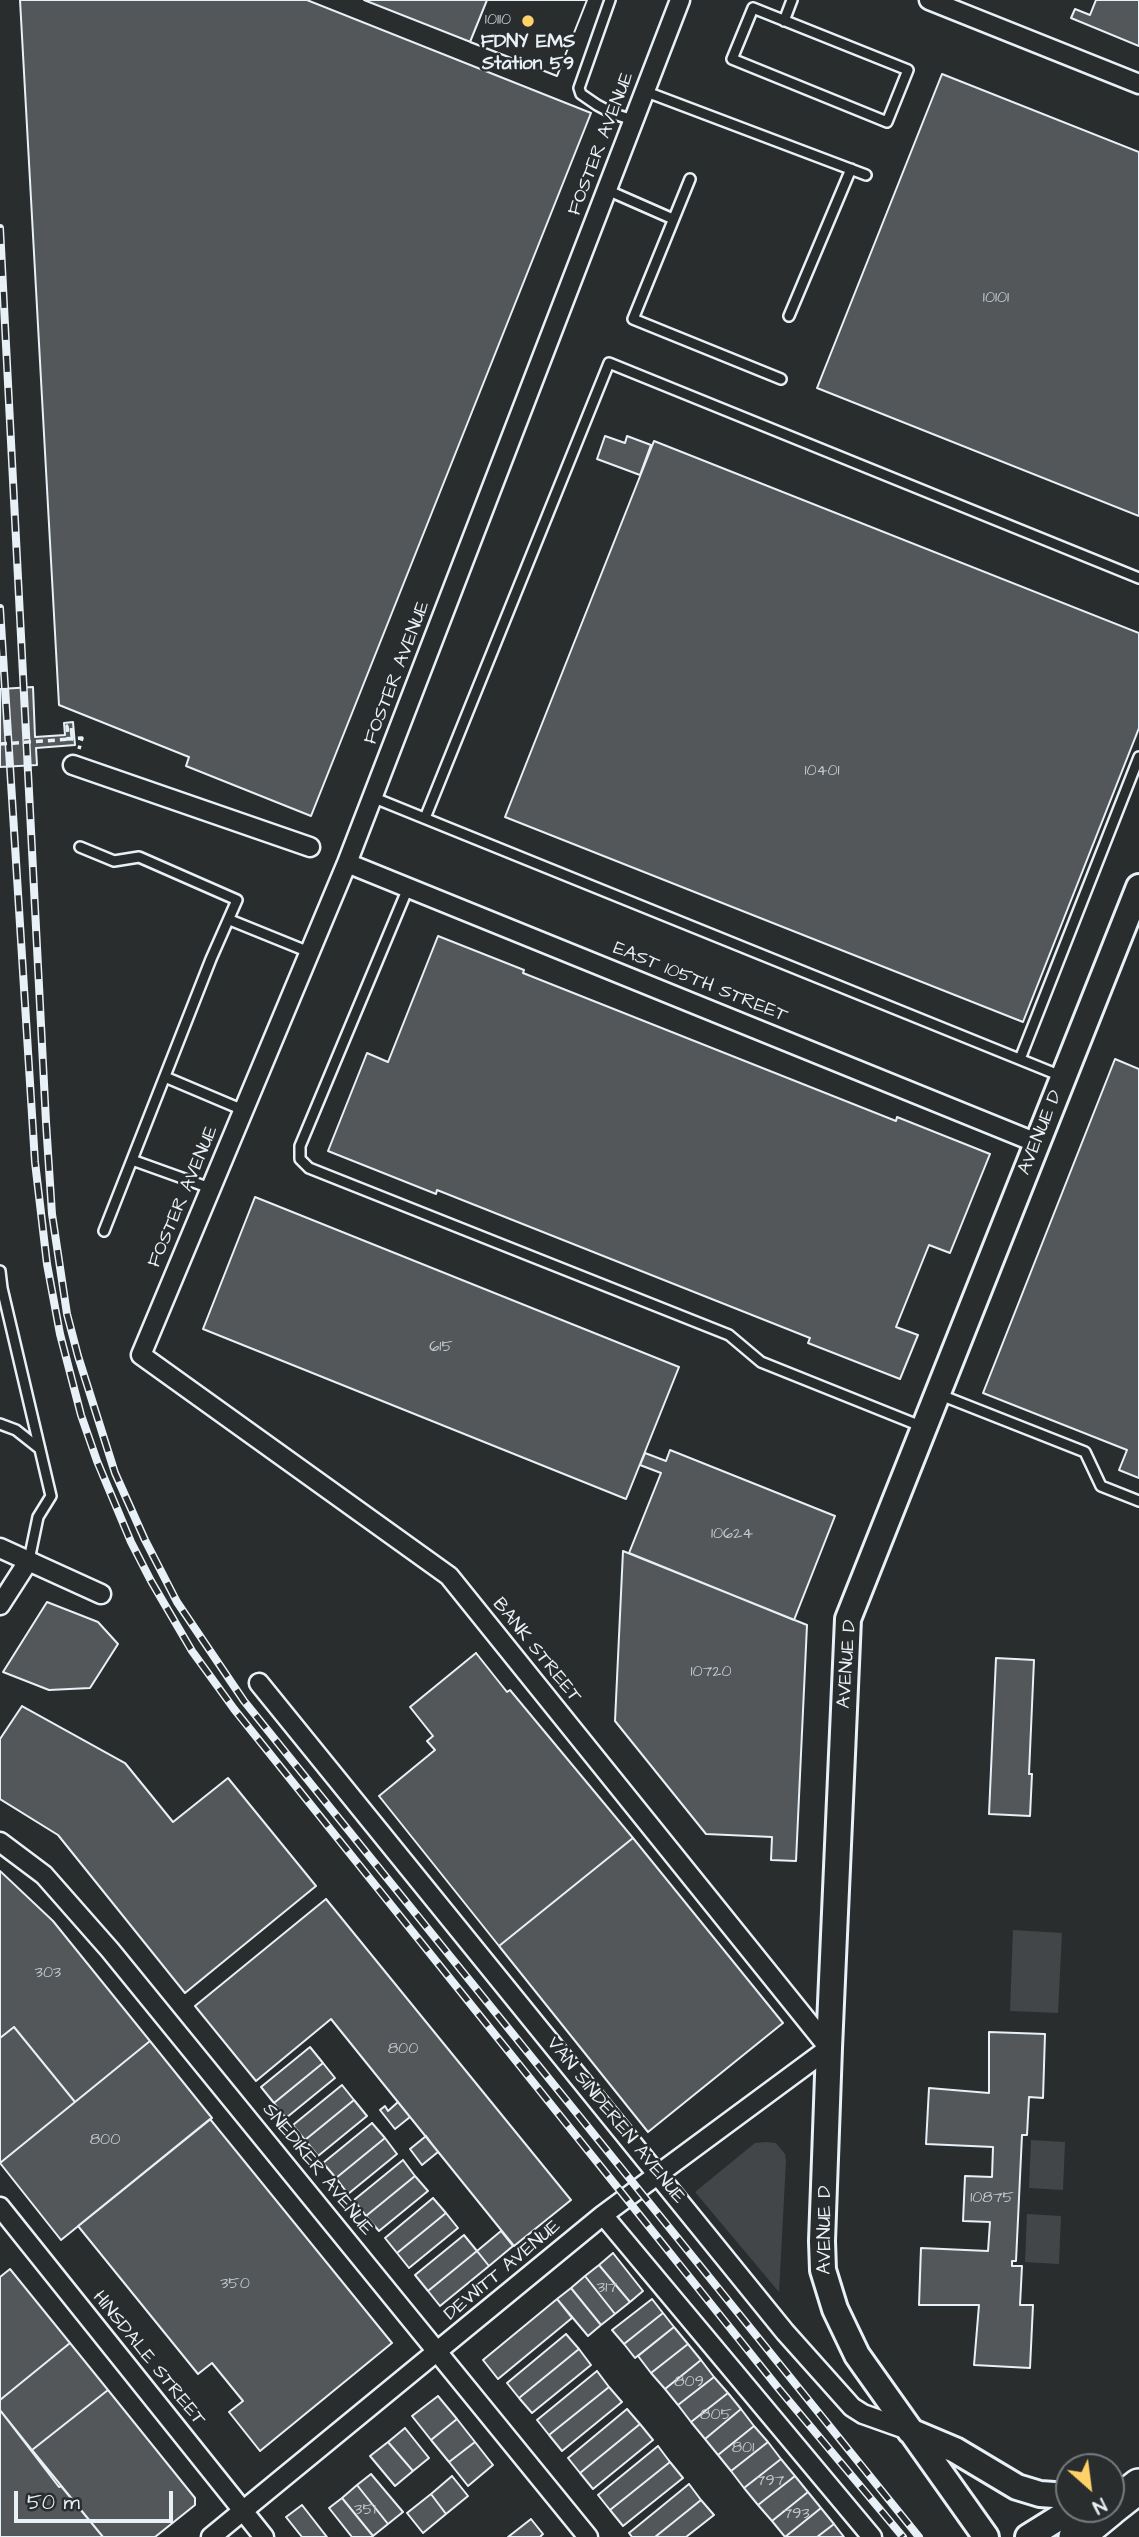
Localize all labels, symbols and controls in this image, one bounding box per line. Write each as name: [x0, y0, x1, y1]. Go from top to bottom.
house number: 10110: [485, 11, 511, 31]
marker: FDNY EMS Station 59: [520, 13, 536, 29]
place label: FDNY EMS Station 59: [481, 32, 575, 76]
street label: FOSTER AVENUE: [564, 69, 640, 219]
house number: 10101: [983, 289, 1009, 309]
street label: FOSTER AVENUE: [360, 598, 436, 748]
house number: 10401: [804, 762, 840, 782]
street label: EAST 105TH STREET: [610, 938, 790, 1028]
street label: AVENUE D: [1014, 1087, 1068, 1179]
street label: FOSTER AVENUE: [144, 1123, 224, 1271]
house number: 615: [429, 1338, 453, 1358]
house number: 10624: [711, 1525, 753, 1545]
street label: BANK STREET: [487, 1594, 585, 1708]
street label: AVENUE D: [834, 1619, 862, 1709]
house number: 10720: [690, 1663, 732, 1683]
house number: 303: [35, 1964, 61, 1984]
street label: VAN SINDEREN AVENUE: [541, 2033, 689, 2209]
house number: 800: [388, 2040, 418, 2060]
street label: SNEDIKER AVENUE: [257, 2099, 377, 2241]
house number: 800: [90, 2131, 120, 2151]
street label: AVENUE D: [815, 2185, 837, 2275]
house number: 10875: [970, 2189, 1014, 2209]
street label: DEWITT AVENUE: [440, 2216, 566, 2326]
house number: 350: [220, 2275, 250, 2295]
house number: 317: [597, 2279, 617, 2299]
street label: HINSDALE STREET: [87, 2287, 209, 2431]
house number: 809: [674, 2373, 704, 2393]
house number: 805: [700, 2406, 732, 2426]
house number: 801: [732, 2439, 754, 2459]
north arrow: [1055, 2453, 1125, 2523]
house number: 797: [756, 2472, 784, 2492]
scale bar: [18, 2478, 177, 2522]
text: 50 m: [27, 2488, 80, 2517]
text: N: [1088, 2490, 1111, 2520]
house number: 351: [354, 2501, 376, 2521]
house number: 793: [782, 2505, 810, 2525]

